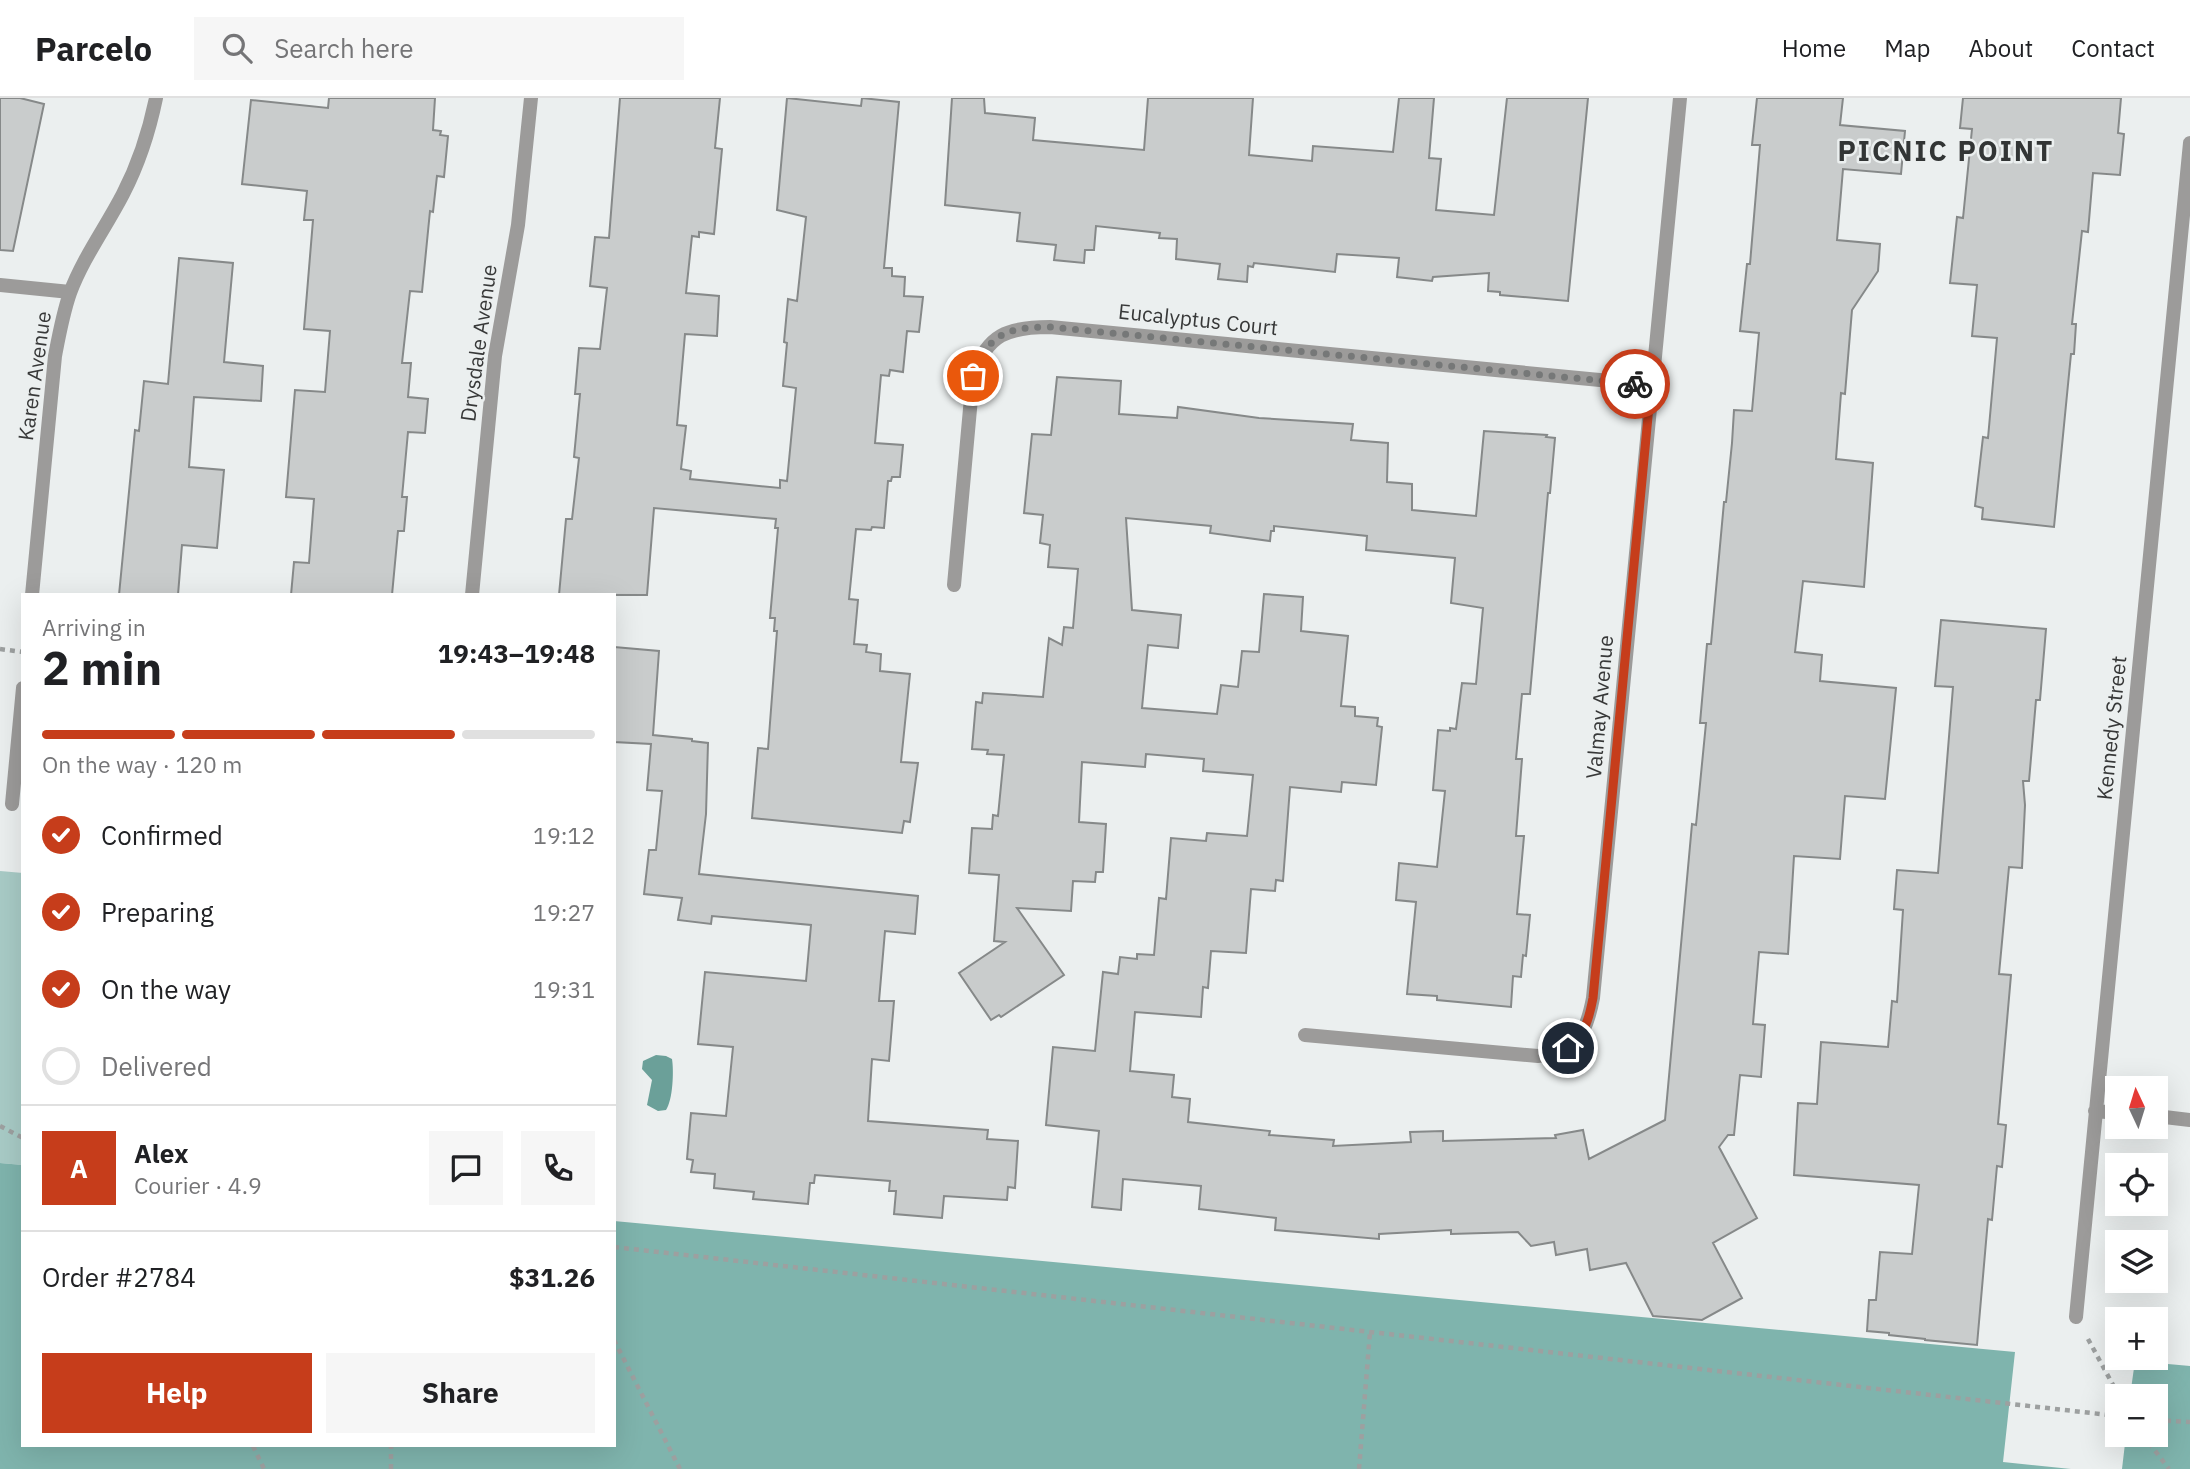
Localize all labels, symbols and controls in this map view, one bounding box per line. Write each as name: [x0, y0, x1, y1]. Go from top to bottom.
search box: [194, 17, 684, 80]
text: Parcelo: [35, 27, 152, 70]
icon: search: [218, 29, 256, 67]
text: Search here: [274, 31, 414, 65]
text: Home: [1782, 32, 1846, 64]
text: Map: [1884, 32, 1930, 64]
text: About: [1968, 32, 2033, 64]
text: Contact: [2071, 32, 2155, 64]
district label: PICNIC POINT: [1838, 132, 2054, 169]
street label: Drysdale Avenue: [453, 263, 503, 423]
street label: Eucalyptus Court: [1117, 297, 1279, 341]
street label: Karen Avenue: [11, 309, 57, 442]
pin: [943, 346, 1003, 406]
courier: [1600, 349, 1670, 419]
icon: bag: [954, 357, 992, 395]
icon: bike: [1616, 365, 1654, 403]
text: Arriving in: [42, 612, 146, 642]
street label: Valmay Avenue: [1579, 634, 1619, 780]
text: 19:43–19:48: [438, 636, 595, 670]
text: 2 min: [42, 638, 162, 698]
street label: Kennedy Street: [2090, 654, 2133, 801]
text: On the way · 120 m: [42, 749, 242, 779]
icon: check: [42, 816, 80, 854]
text: Confirmed: [101, 818, 223, 852]
text: 19:12: [533, 820, 595, 850]
icon: check: [42, 893, 80, 931]
text: Preparing: [101, 895, 214, 929]
text: 19:27: [533, 897, 595, 927]
icon: check: [42, 970, 80, 1008]
text: On the way: [101, 972, 231, 1006]
text: 19:31: [533, 974, 595, 1004]
pin: [1538, 1018, 1598, 1078]
icon: home: [1549, 1029, 1587, 1067]
text: Delivered: [101, 1049, 212, 1083]
north arrow: [2105, 1076, 2168, 1139]
map controls: [2105, 1076, 2168, 1447]
button: chat: [429, 1131, 503, 1205]
button: phone: [521, 1131, 595, 1205]
text: Alex: [134, 1136, 188, 1170]
text: A: [70, 1151, 88, 1185]
button: locate: [2105, 1153, 2168, 1216]
text: Courier · 4.9: [134, 1170, 262, 1200]
button: layers: [2105, 1230, 2168, 1293]
text: Order #2784: [42, 1260, 196, 1294]
text: $31.26: [509, 1260, 595, 1294]
button: +: [2105, 1307, 2168, 1370]
button: Help: [42, 1353, 312, 1433]
button: Share: [326, 1353, 595, 1433]
button: −: [2105, 1384, 2168, 1447]

